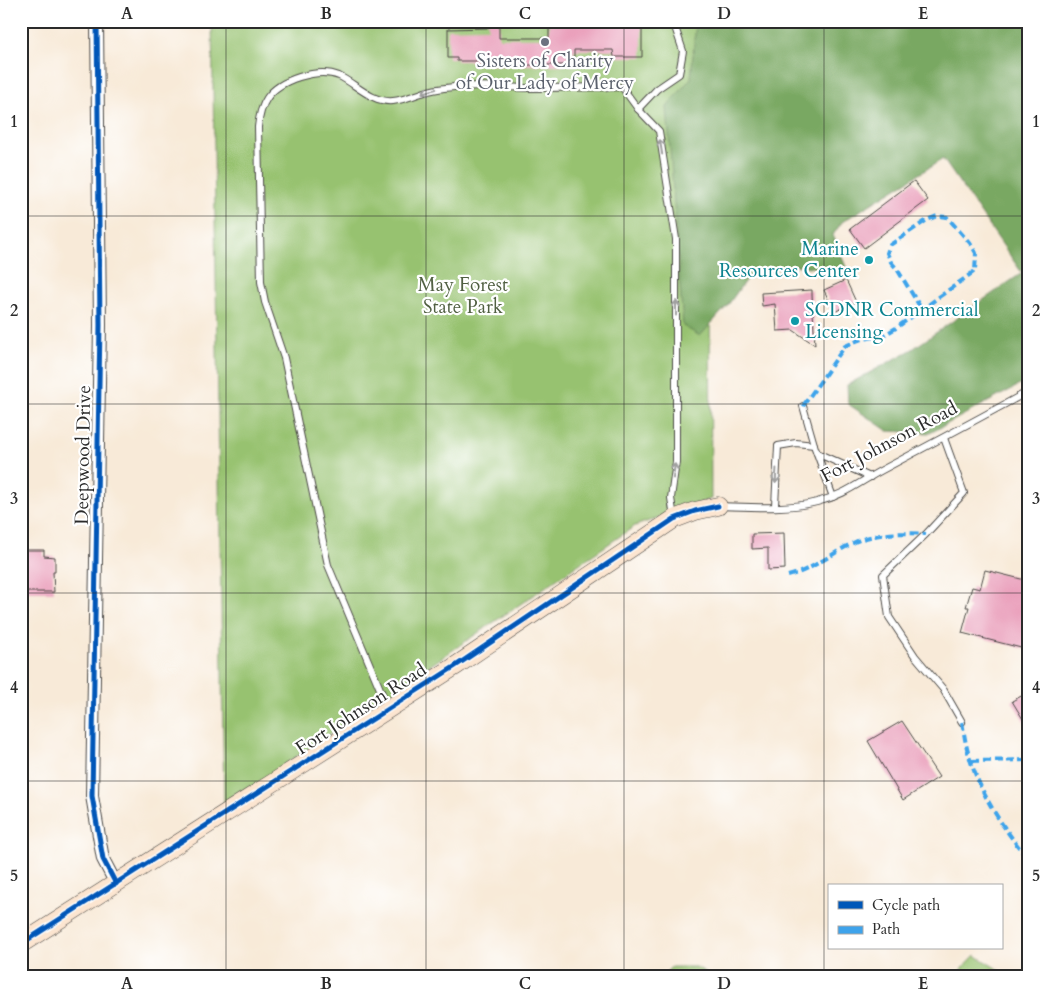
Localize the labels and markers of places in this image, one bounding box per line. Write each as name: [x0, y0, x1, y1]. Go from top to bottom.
marker: Sisters of Charity of Our Lady of Mercy: [539, 36, 551, 48]
place label: Sisters of Charity of Our Lady of Mercy: [456, 48, 634, 96]
place label: Marine Resources Center: [719, 236, 859, 284]
marker: Marine Resources Center: [863, 254, 875, 266]
place label: SCDNR Commercial Licensing: [805, 297, 979, 345]
marker: SCDNR Commercial Licensing: [789, 315, 801, 327]

